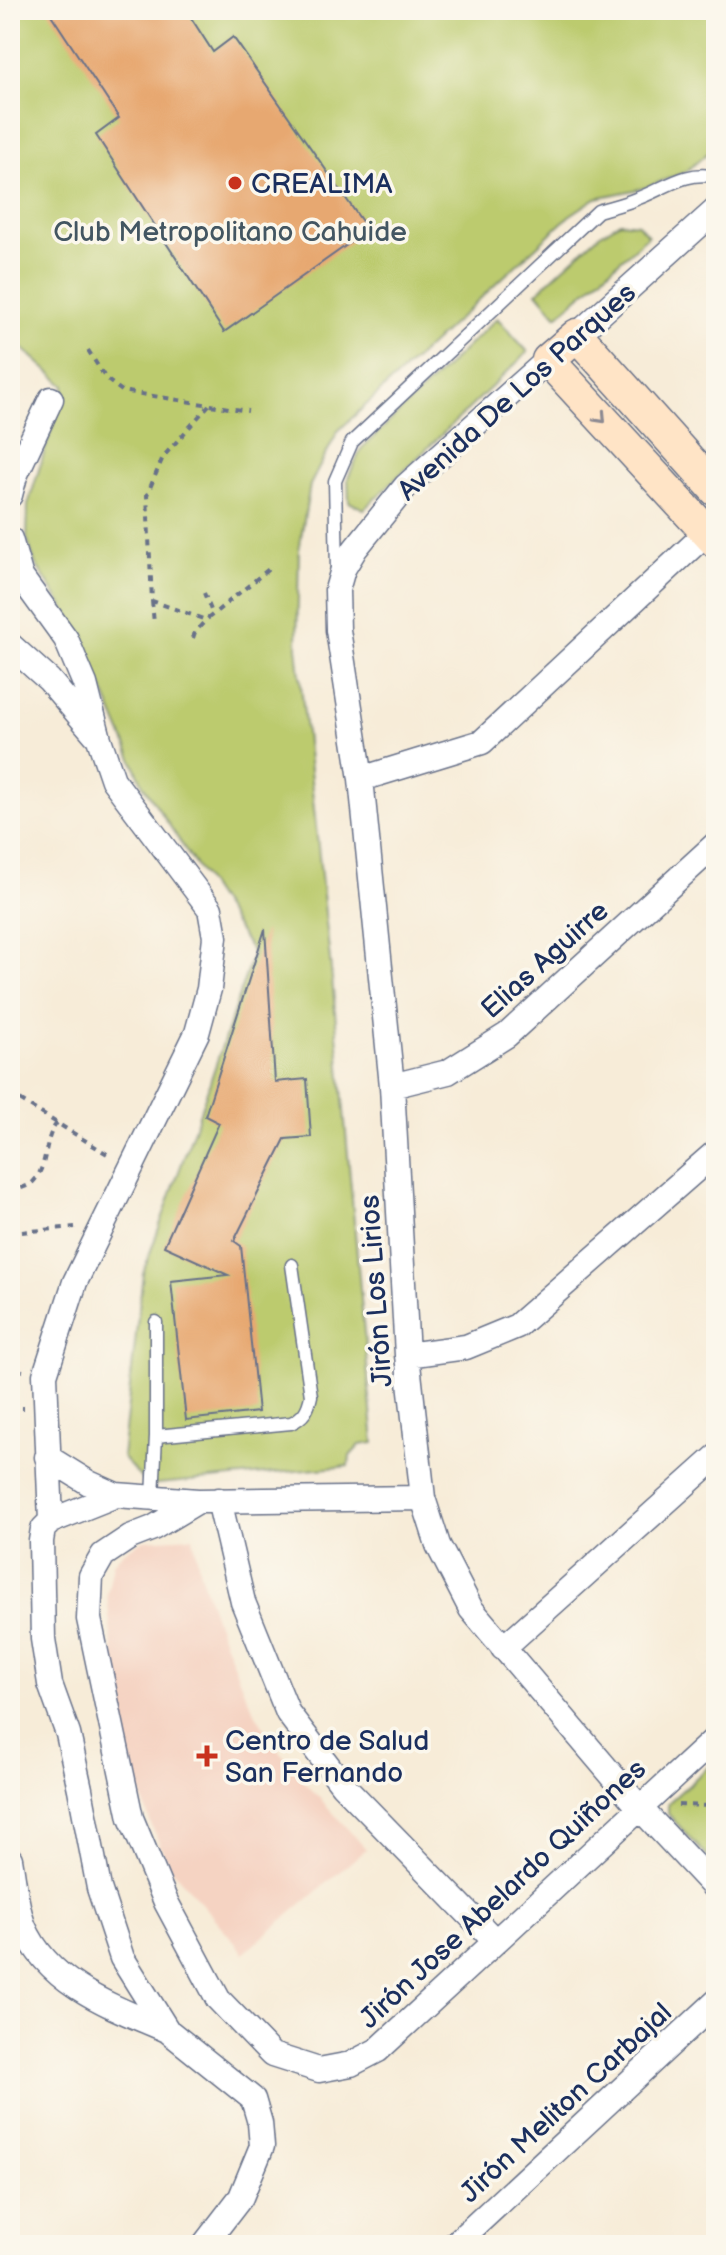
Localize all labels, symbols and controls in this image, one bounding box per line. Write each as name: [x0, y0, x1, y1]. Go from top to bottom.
place label: CREALIMA: [251, 168, 393, 201]
marker: CREALIMA: [226, 174, 244, 192]
park label: Club Metropolitano Cahuide: [53, 216, 407, 249]
street label: Avenida De Los Parques: [391, 276, 643, 508]
one-way arrow: [592, 408, 606, 423]
street label: Elias Aguirre: [475, 894, 615, 1026]
street label: Jirón Los Lirios: [353, 1194, 400, 1388]
place label: Centro de Salud San Fernando: [225, 1725, 429, 1790]
marker: Centro de Salud San Fernando: [196, 1745, 218, 1767]
street label: Jirón Jose Abelardo Quiñones: [353, 1753, 653, 2036]
street label: Jirón Meliton Carbajal: [453, 1996, 679, 2210]

